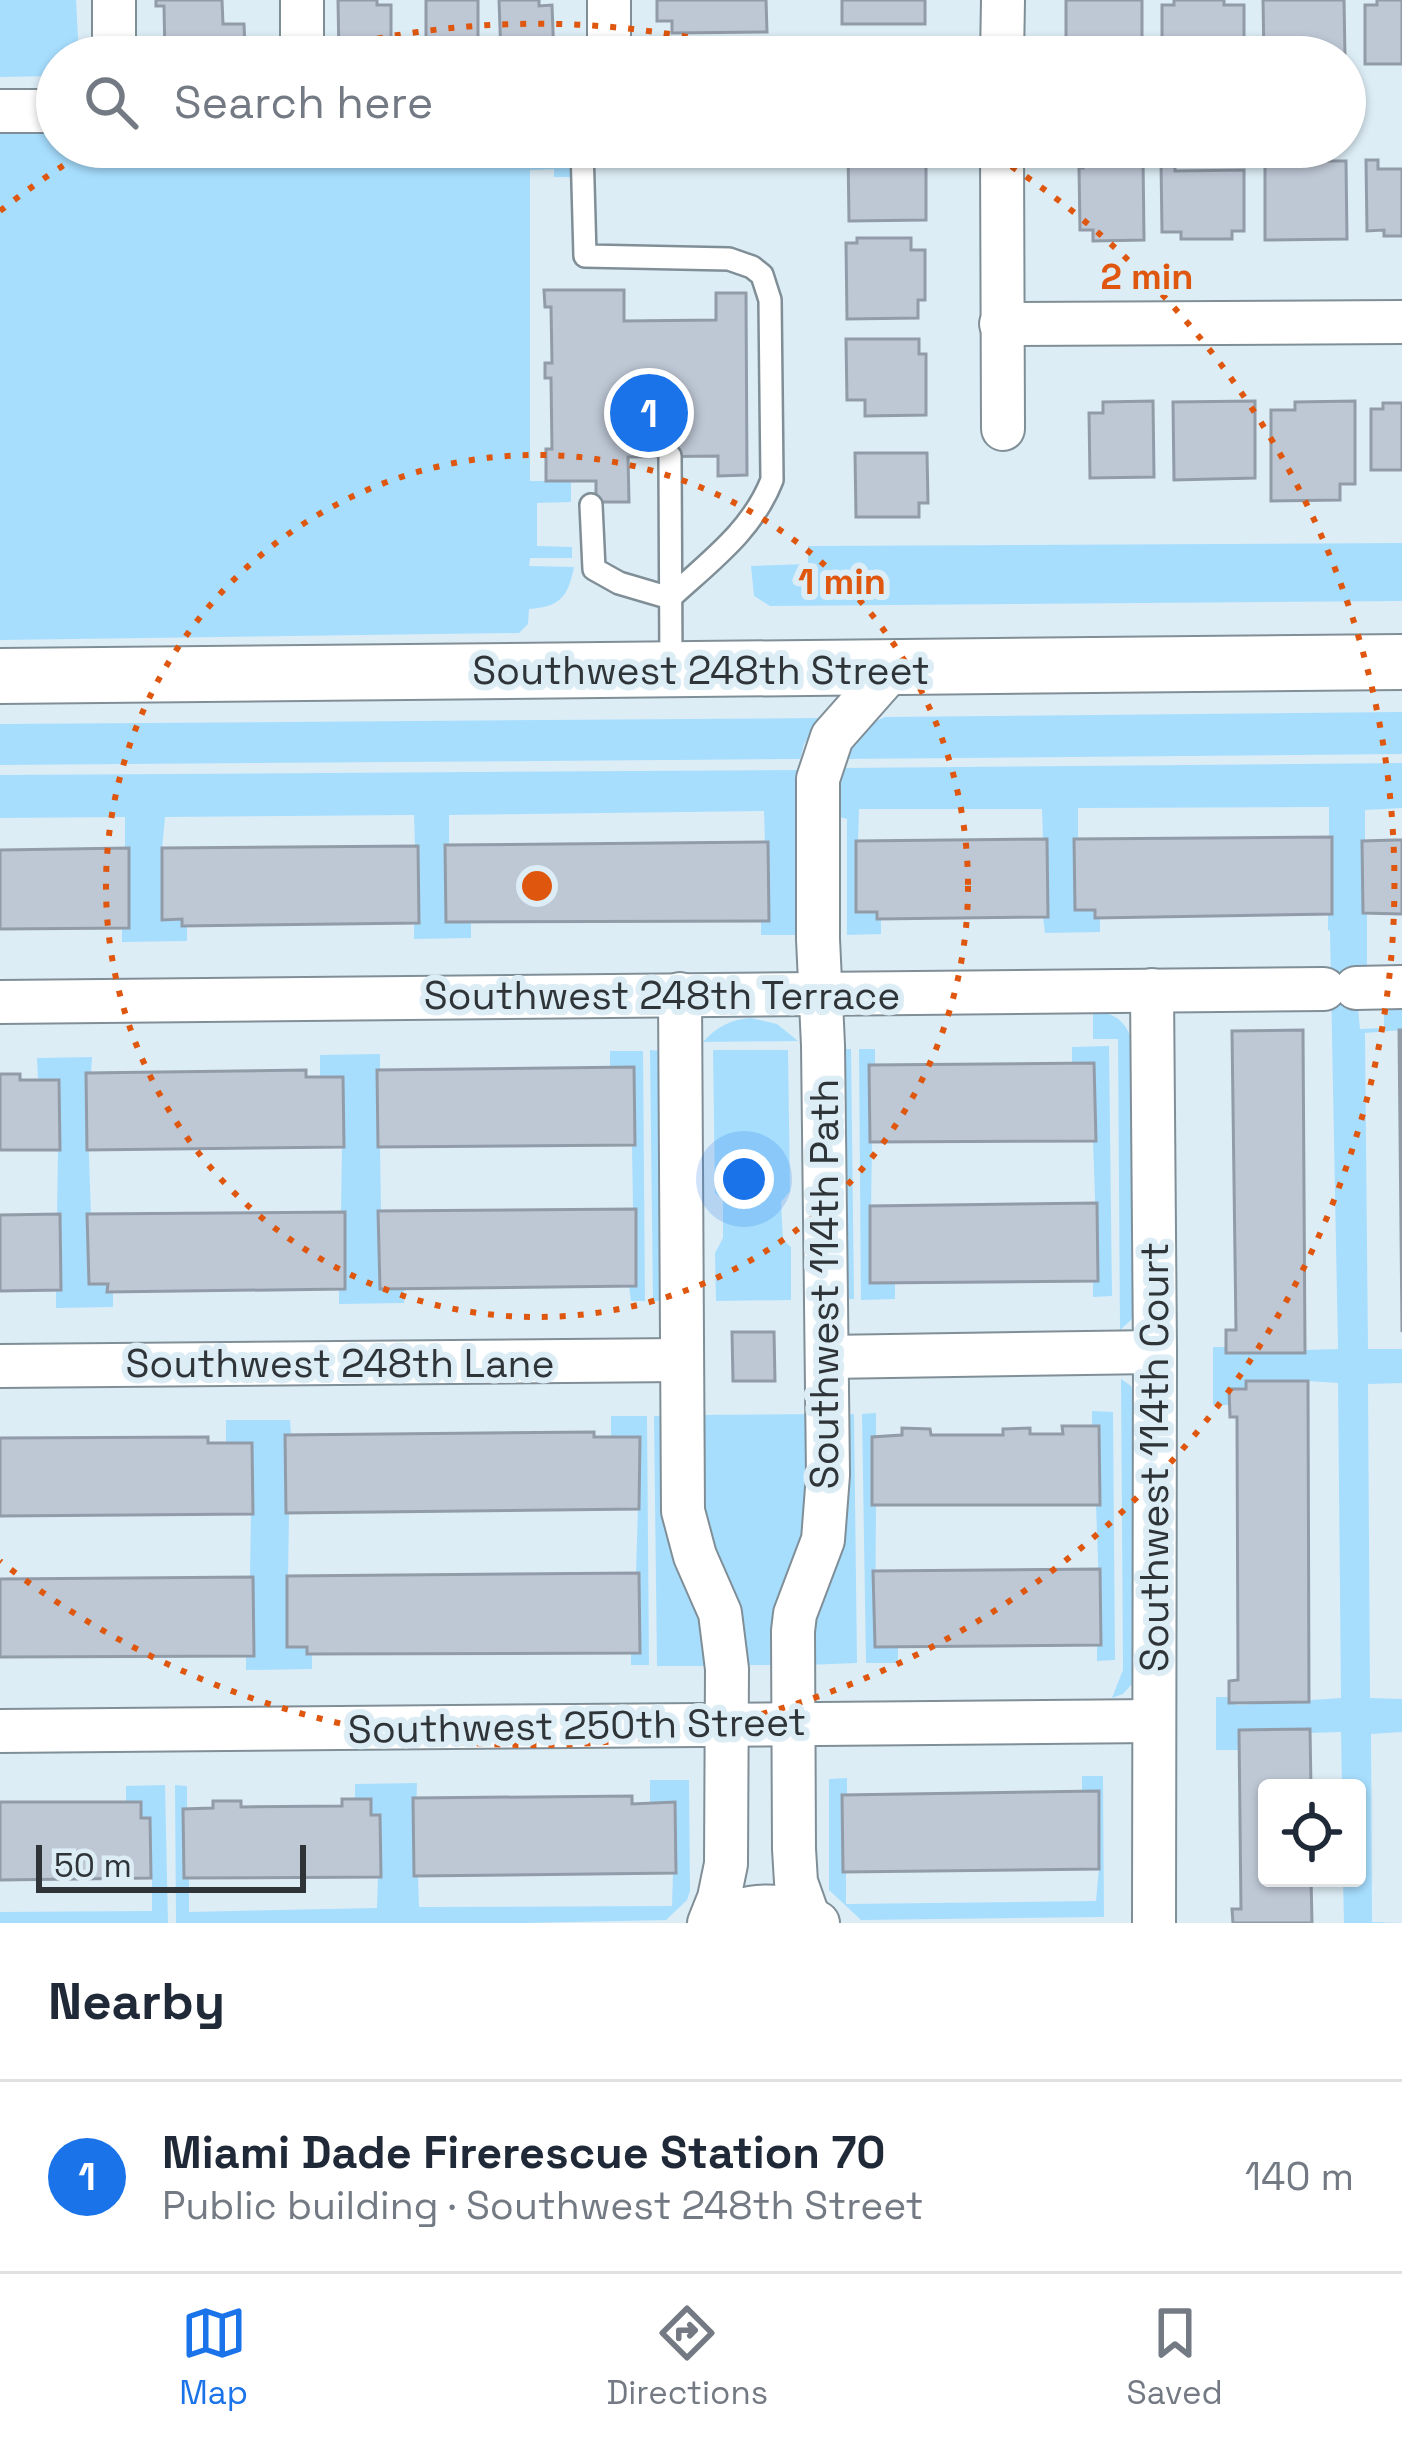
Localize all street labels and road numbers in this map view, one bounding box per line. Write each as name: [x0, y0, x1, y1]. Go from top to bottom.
street label: Southwest 248th Street: [472, 646, 930, 695]
street label: Southwest 248th Terrace: [424, 971, 900, 1020]
street label: Southwest 114th Path: [800, 1079, 849, 1489]
street label: Southwest 114th Court: [1130, 1242, 1179, 1672]
street label: Southwest 248th Lane: [125, 1339, 555, 1388]
street label: Southwest 250th Street: [347, 1697, 807, 1754]

